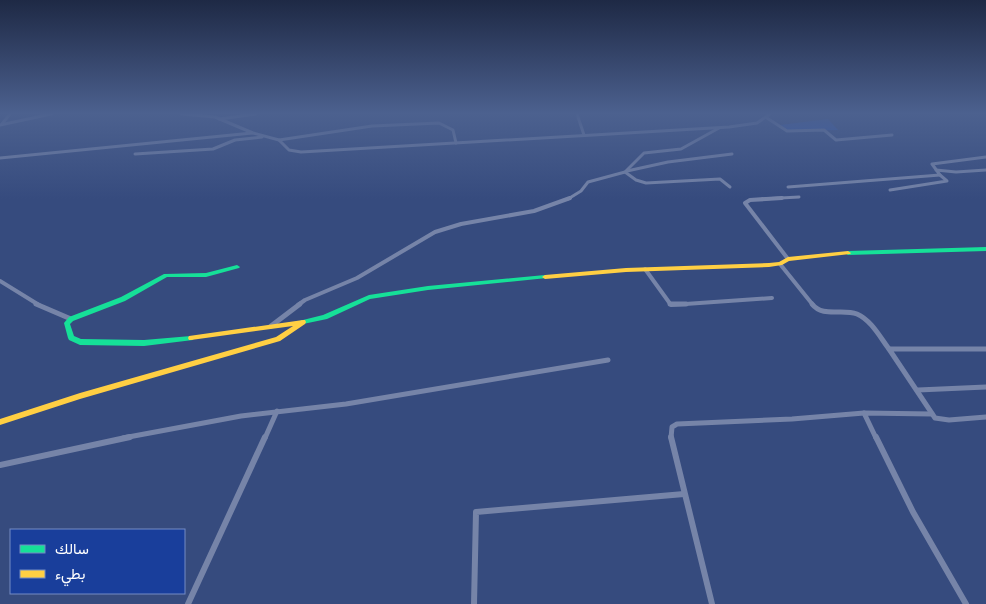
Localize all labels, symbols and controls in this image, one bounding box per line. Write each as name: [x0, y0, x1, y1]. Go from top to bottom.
legend: [10, 529, 185, 594]
text: سالك: [55, 539, 89, 558]
text: بطيء: [55, 564, 85, 587]

